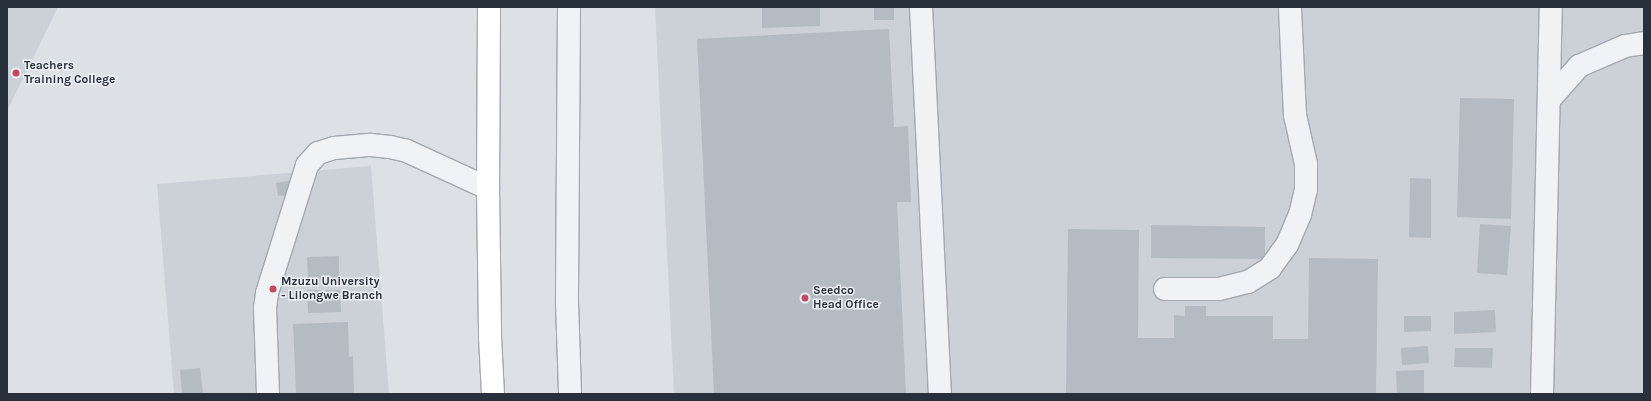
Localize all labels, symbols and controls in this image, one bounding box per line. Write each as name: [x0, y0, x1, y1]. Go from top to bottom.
place label: Teachers Training College: [24, 59, 115, 87]
marker: Teachers Training College: [11, 68, 21, 78]
place label: Mzuzu University - Lilongwe Branch: [281, 275, 383, 303]
marker: Mzuzu University - Lilongwe Branch: [268, 284, 278, 294]
place label: Seedco Head Office: [813, 284, 879, 312]
marker: Seedco Head Office: [800, 293, 810, 303]

